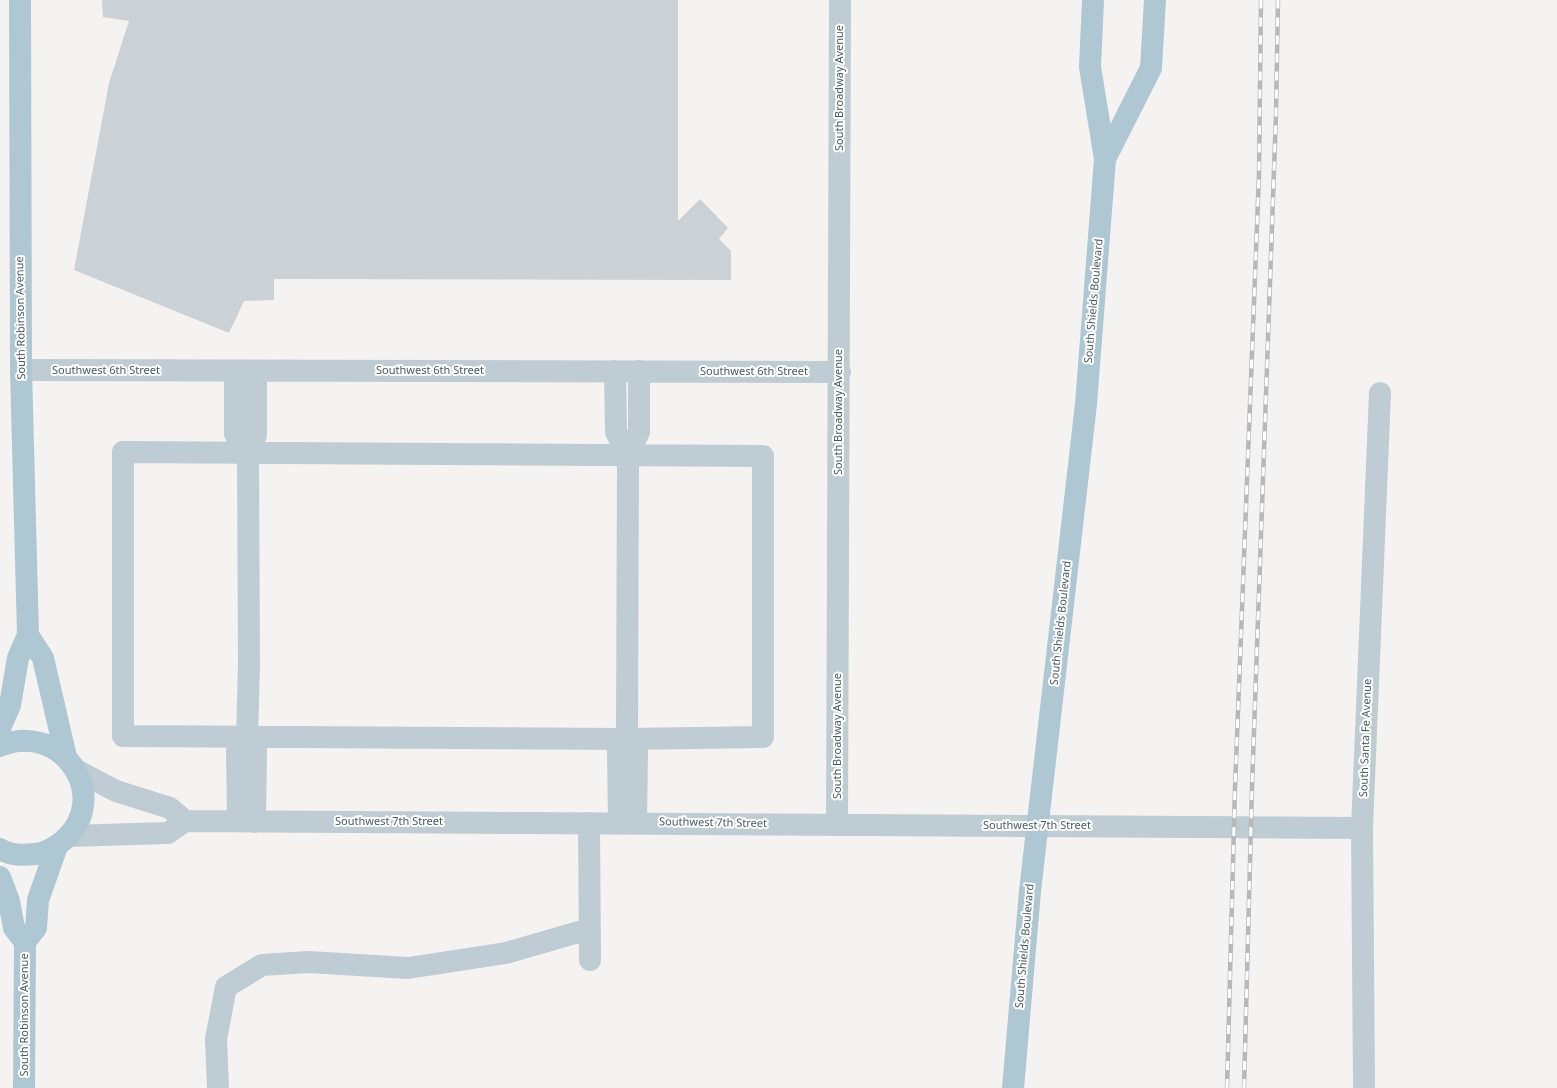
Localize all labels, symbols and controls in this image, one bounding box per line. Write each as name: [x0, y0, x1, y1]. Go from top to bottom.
street label: South Broadway Avenue: [833, 25, 847, 151]
street label: South Shields Boulevard: [1082, 238, 1106, 364]
street label: South Robinson Avenue: [13, 256, 29, 380]
street label: South Broadway Avenue: [832, 349, 846, 475]
street label: Southwest 6th Street: [52, 364, 160, 378]
street label: Southwest 6th Street: [376, 364, 484, 378]
street label: Southwest 6th Street: [700, 365, 808, 379]
street label: South Shields Boulevard: [1048, 560, 1074, 686]
street label: South Broadway Avenue: [831, 673, 845, 799]
street label: South Santa Fe Avenue: [1357, 679, 1375, 797]
street label: Southwest 7th Street: [335, 815, 443, 829]
street label: Southwest 7th Street: [659, 815, 767, 831]
street label: Southwest 7th Street: [983, 819, 1091, 833]
street label: South Shields Boulevard: [1013, 883, 1037, 1009]
street label: South Robinson Avenue: [18, 953, 32, 1077]

